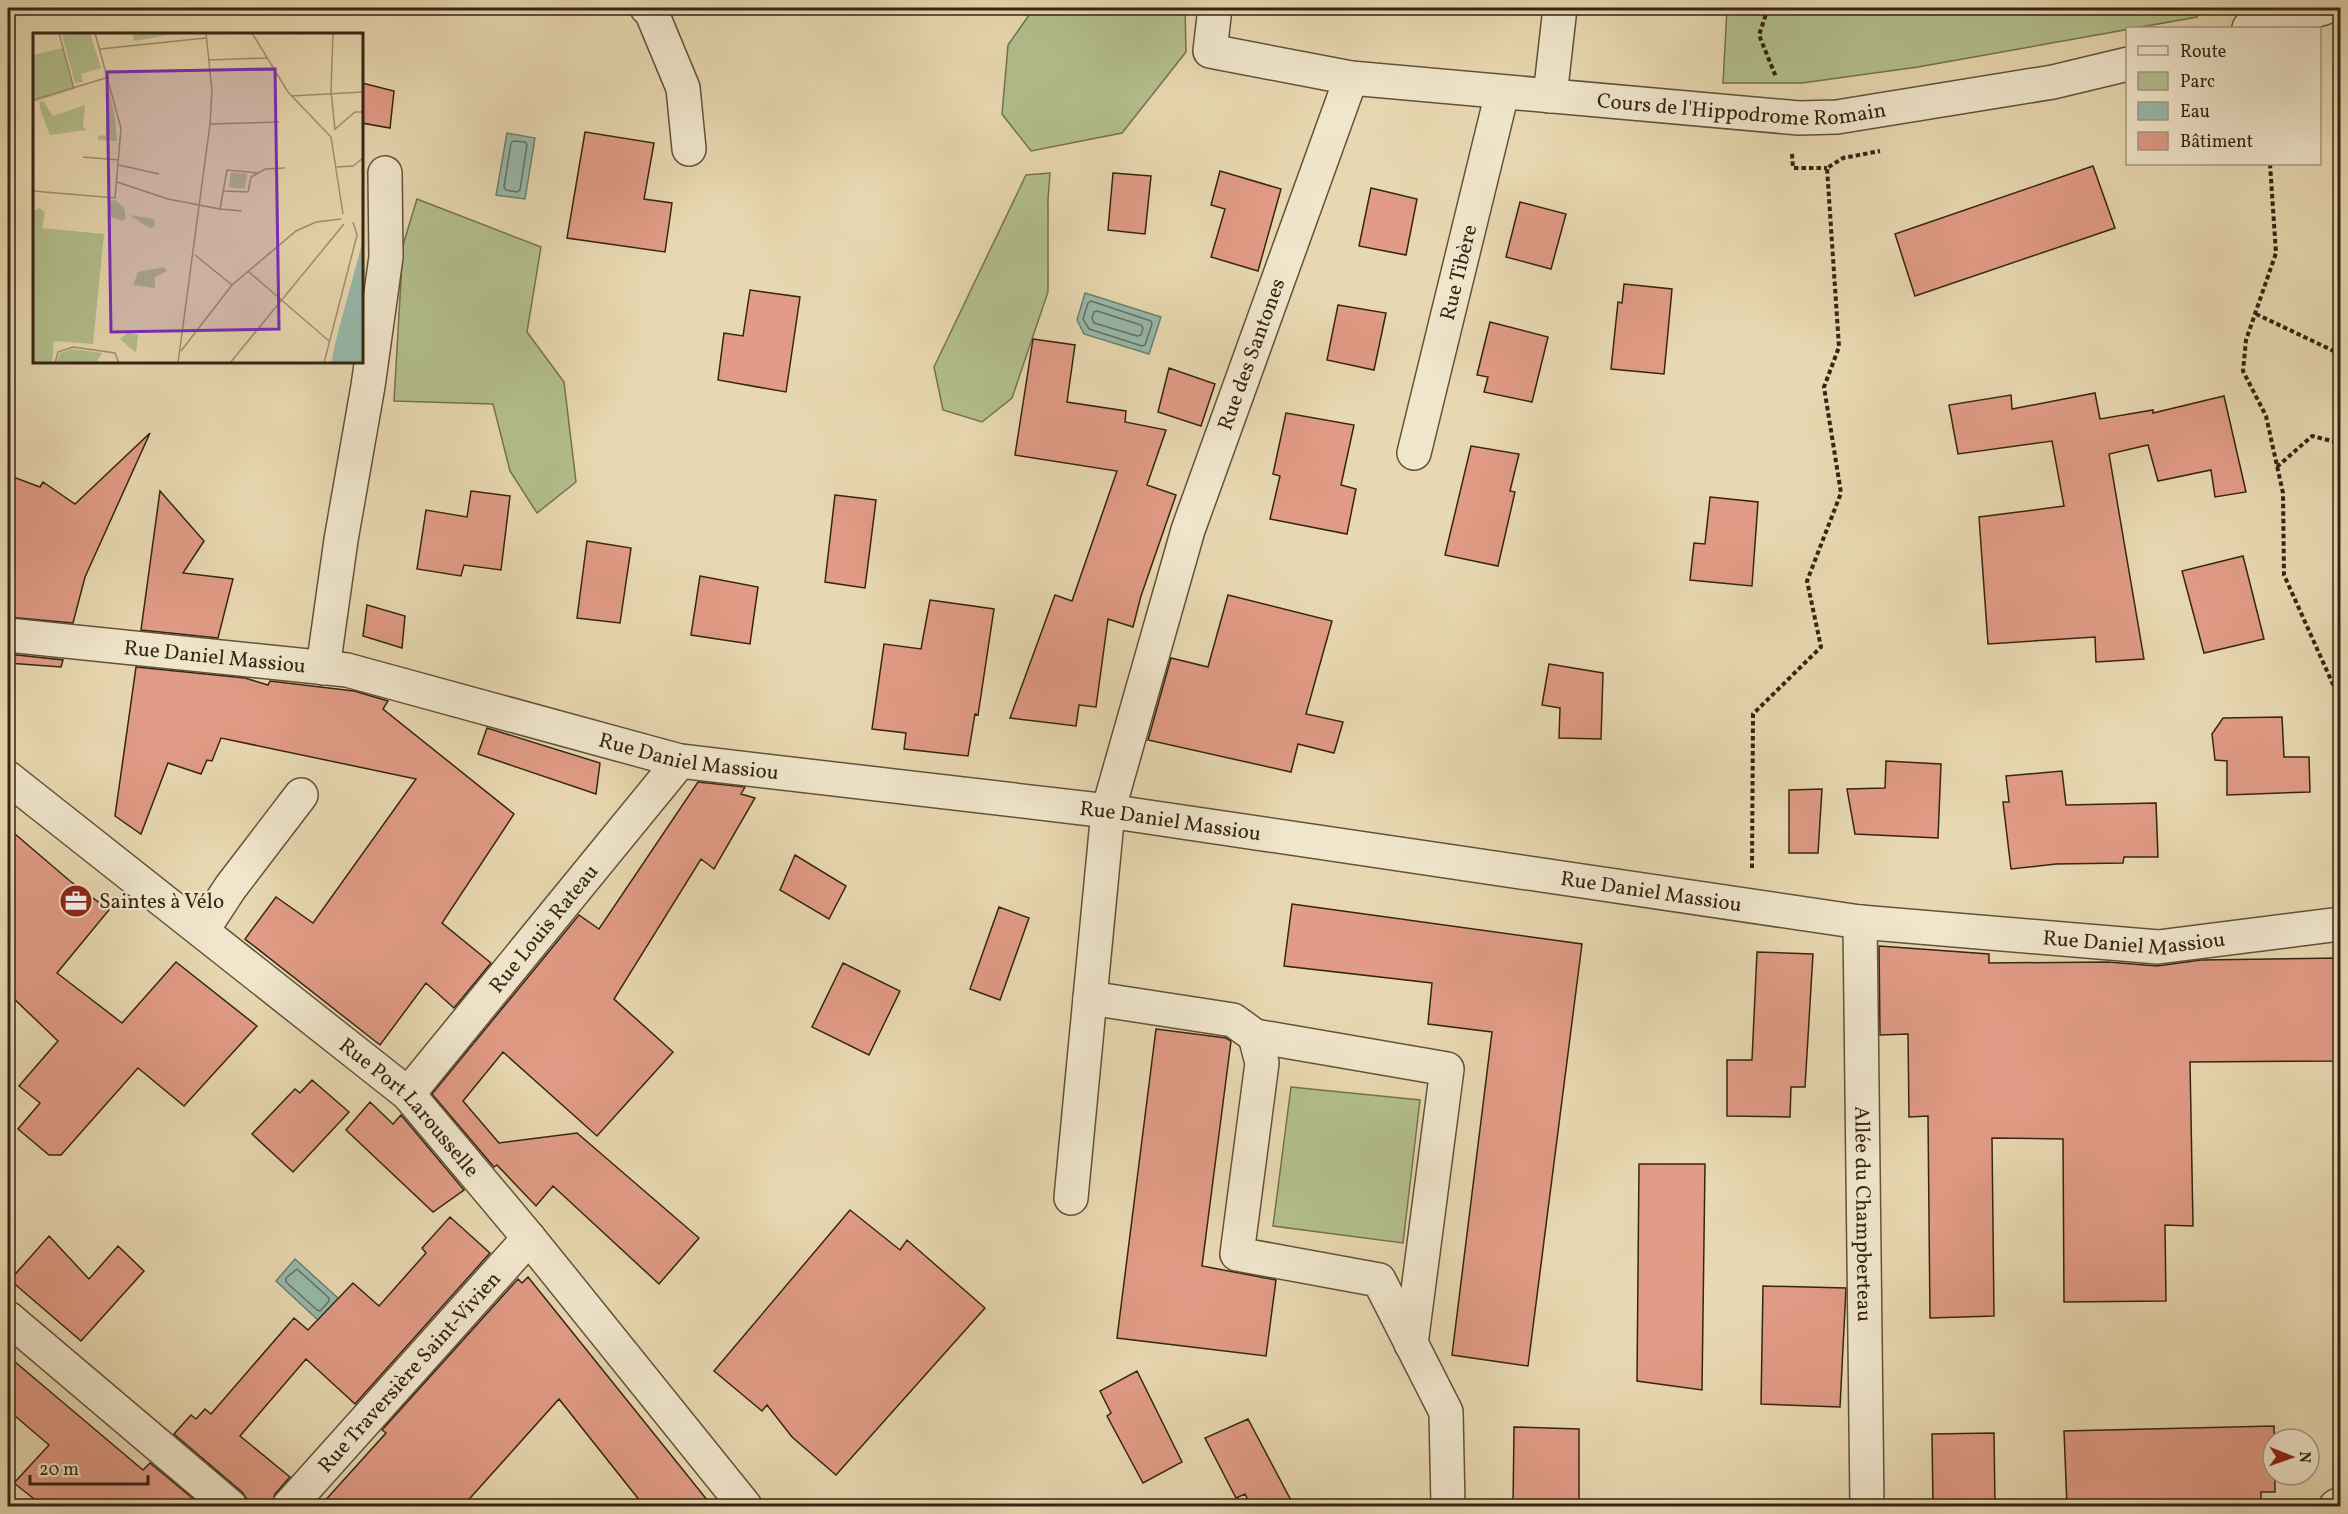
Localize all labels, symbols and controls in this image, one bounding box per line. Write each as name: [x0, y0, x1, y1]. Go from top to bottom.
legend: [2126, 27, 2321, 165]
inset map: [33, 33, 363, 363]
text: Route: [2180, 40, 2226, 65]
text: Parc: [2180, 70, 2215, 95]
street label: Cours de l'Hippodrome Romain: [1596, 87, 1888, 134]
text: Eau: [2180, 100, 2210, 125]
text: Bâtiment: [2180, 130, 2253, 155]
street label: Rue Tibère: [1434, 222, 1485, 324]
street label: Rue des Santones: [1211, 274, 1293, 435]
street label: Rue Daniel Massiou: [122, 634, 307, 682]
street label: Rue Daniel Massiou: [595, 726, 780, 788]
street label: Rue Daniel Massiou: [1078, 795, 1263, 849]
street label: Rue Louis Rateau: [483, 859, 606, 1000]
street label: Rue Daniel Massiou: [1558, 865, 1744, 920]
office icon: Saintes à Vélo: [58, 883, 94, 919]
place label: Saintes à Vélo: [99, 888, 224, 917]
street label: Rue Daniel Massiou: [2041, 924, 2227, 964]
street label: Rue Port Larousselle: [332, 1032, 485, 1184]
street label: Allée du Champberteau: [1846, 1106, 1878, 1322]
street label: Rue Traversière Saint-Vivien: [312, 1266, 508, 1480]
north arrow: [2261, 1427, 2321, 1487]
scale bar: [30, 1448, 148, 1486]
text: N: [2293, 1451, 2315, 1464]
text: 20 m: [39, 1458, 79, 1483]

